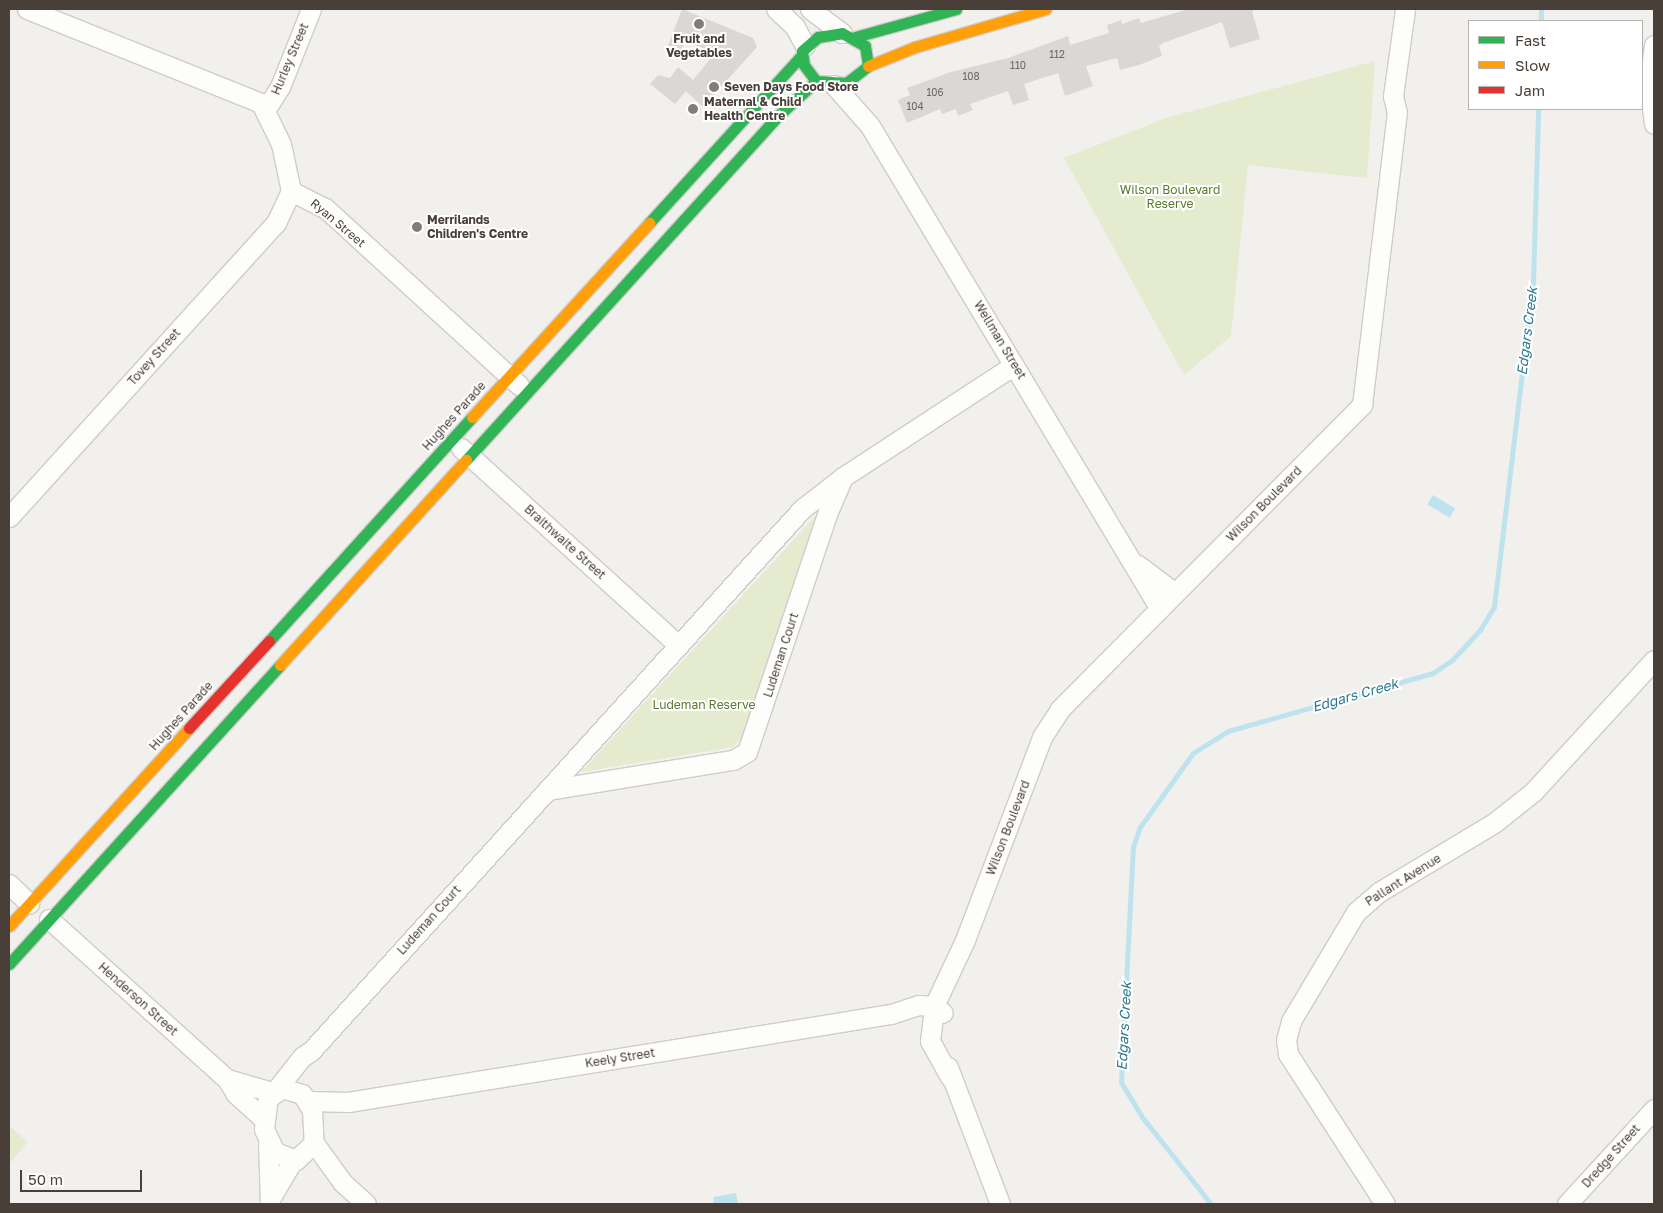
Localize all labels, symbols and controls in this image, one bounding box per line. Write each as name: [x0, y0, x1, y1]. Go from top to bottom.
marker: Fruit and Vegetables: [693, 18, 705, 30]
legend: [1468, 20, 1643, 110]
street label: Hurley Street: [268, 21, 312, 97]
text: Fast: [1515, 31, 1546, 49]
place label: Fruit and Vegetables: [666, 32, 732, 60]
house number: 112: [1049, 49, 1065, 61]
text: Slow: [1515, 56, 1550, 74]
house number: 110: [1010, 60, 1026, 72]
house number: 108: [962, 71, 980, 83]
place label: Seven Days Food Store: [724, 80, 859, 94]
marker: Seven Days Food Store: [708, 81, 720, 93]
text: Jam: [1515, 81, 1545, 99]
house number: 106: [926, 87, 944, 99]
place label: Maternal & Child Health Centre: [704, 95, 801, 123]
house number: 104: [906, 101, 924, 113]
marker: Maternal & Child Health Centre: [686, 102, 700, 116]
park label: Wilson Boulevard Reserve: [1120, 183, 1220, 211]
street label: Ryan Street: [308, 196, 368, 250]
place label: Merrilands Children's Centre: [427, 213, 528, 241]
marker: Merrilands Children's Centre: [411, 221, 423, 233]
water label: Edgars Creek: [1513, 286, 1541, 376]
street label: Wellman Street: [971, 298, 1029, 382]
street label: Tovey Street: [125, 326, 183, 388]
street label: Hughes Parade: [419, 379, 489, 453]
street label: Wilson Boulevard: [1223, 463, 1305, 545]
street label: Braithwaite Street: [521, 502, 609, 582]
street label: Ludeman Court: [761, 611, 801, 699]
water label: Edgars Creek: [1310, 675, 1400, 715]
street label: Hughes Parade: [146, 679, 216, 753]
park label: Ludeman Reserve: [653, 698, 755, 712]
street label: Wilson Boulevard: [983, 778, 1033, 878]
street label: Pallant Avenue: [1363, 851, 1443, 909]
street label: Ludeman Court: [394, 882, 464, 958]
street label: Henderson Street: [95, 960, 181, 1038]
water label: Edgars Creek: [1113, 981, 1135, 1071]
street label: Keely Street: [584, 1045, 656, 1071]
street label: Dredge Street: [1579, 1121, 1643, 1191]
scale bar: [22, 1160, 145, 1192]
text: 50 m: [28, 1170, 63, 1188]

